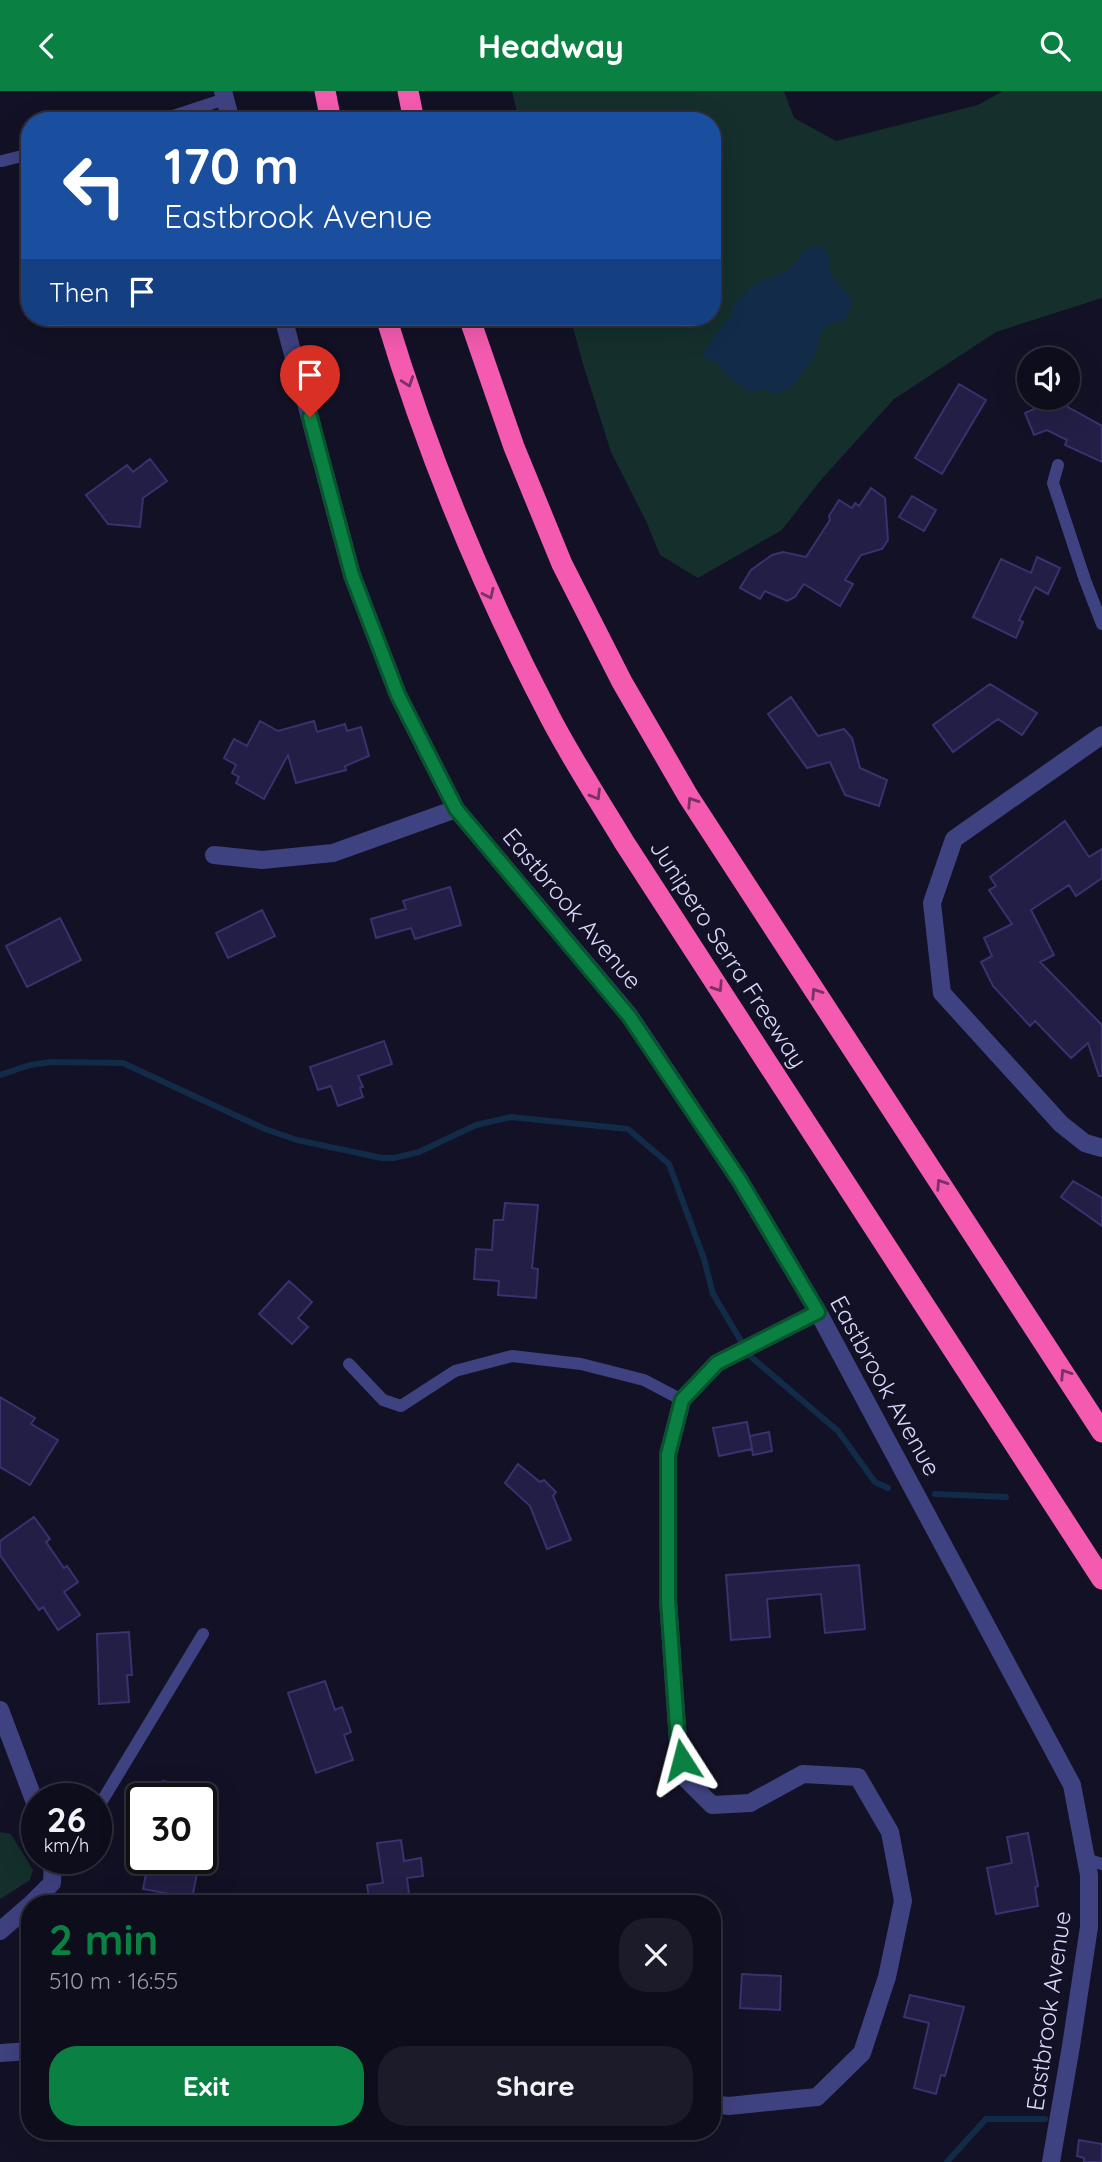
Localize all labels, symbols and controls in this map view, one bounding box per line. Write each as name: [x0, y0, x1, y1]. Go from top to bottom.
text: Headway: [478, 26, 624, 66]
icon: back: [28, 27, 66, 65]
icon: search: [1036, 27, 1074, 65]
text: 170 m: [164, 135, 299, 196]
icon: left: [49, 140, 140, 231]
text: Eastbrook Avenue: [164, 196, 432, 236]
icon: arrive: [123, 273, 161, 311]
text: Then: [49, 276, 109, 309]
pin: [280, 345, 340, 417]
map controls: [1017, 347, 1080, 410]
button: sound: [1017, 347, 1080, 410]
icon: arrive: [291, 356, 329, 394]
one-way arrow: [400, 375, 414, 387]
one-way arrow: [481, 587, 495, 599]
one-way arrow: [587, 787, 600, 800]
one-way arrow: [688, 797, 701, 810]
street label: Eastbrook Avenue: [497, 822, 649, 995]
street label: Junipero Serra Freeway: [644, 834, 814, 1073]
one-way arrow: [710, 979, 723, 992]
one-way arrow: [812, 988, 825, 1001]
one-way arrow: [936, 1179, 949, 1192]
street label: Eastbrook Avenue: [824, 1290, 948, 1481]
one-way arrow: [1060, 1369, 1073, 1382]
position arrow: [645, 1723, 719, 1797]
speed limit sign: 30: [126, 1783, 217, 1874]
text: 26: [47, 1797, 86, 1841]
text: km/h: [44, 1834, 89, 1857]
street label: Eastbrook Avenue: [1019, 1909, 1077, 2113]
text: 2 min: [49, 1913, 158, 1966]
button: close: [619, 1918, 693, 1992]
text: 510 m · 16:55: [49, 1966, 178, 1995]
button: Exit: [49, 2046, 364, 2126]
button: Share: [378, 2046, 693, 2126]

